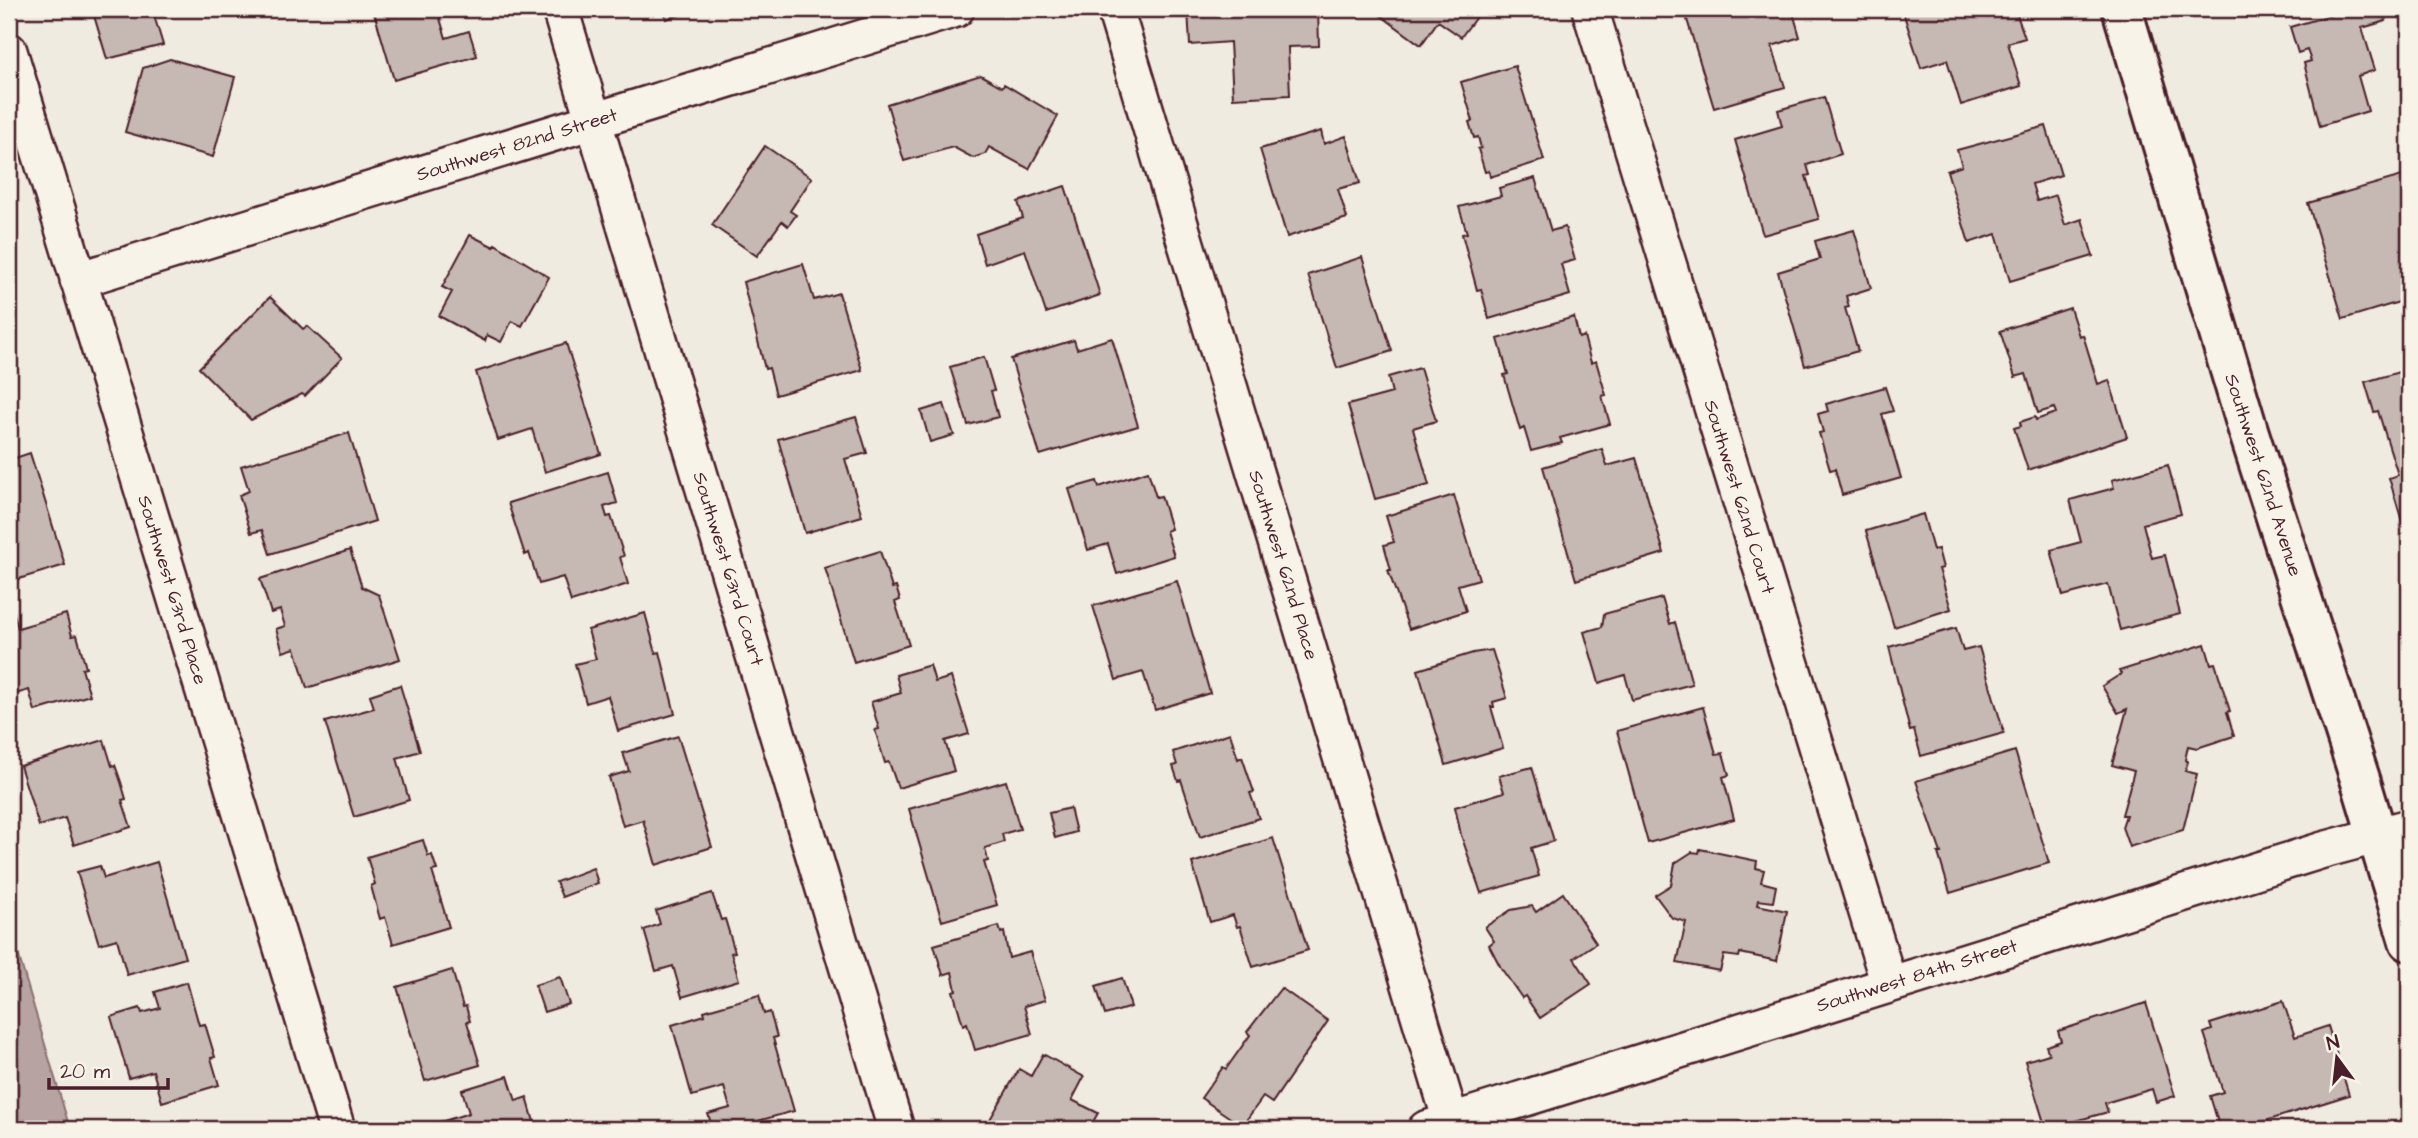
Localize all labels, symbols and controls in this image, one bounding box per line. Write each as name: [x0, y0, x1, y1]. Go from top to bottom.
street label: Southwest 82nd Street: [413, 101, 621, 188]
street label: Southwest 62nd Avenue: [2217, 370, 2309, 580]
street label: Southwest 62nd Court: [1697, 397, 1781, 598]
street label: Southwest 62nd Place: [1241, 467, 1325, 663]
street label: Southwest 63rd Court: [686, 469, 770, 670]
street label: Southwest 63rd Place: [130, 492, 214, 688]
street label: Southwest 84th Street: [1813, 932, 2021, 1019]
north arrow: [2302, 1023, 2372, 1092]
text: N: [2324, 1028, 2342, 1058]
scale bar: [49, 1047, 168, 1091]
text: 20 m: [60, 1057, 111, 1086]

